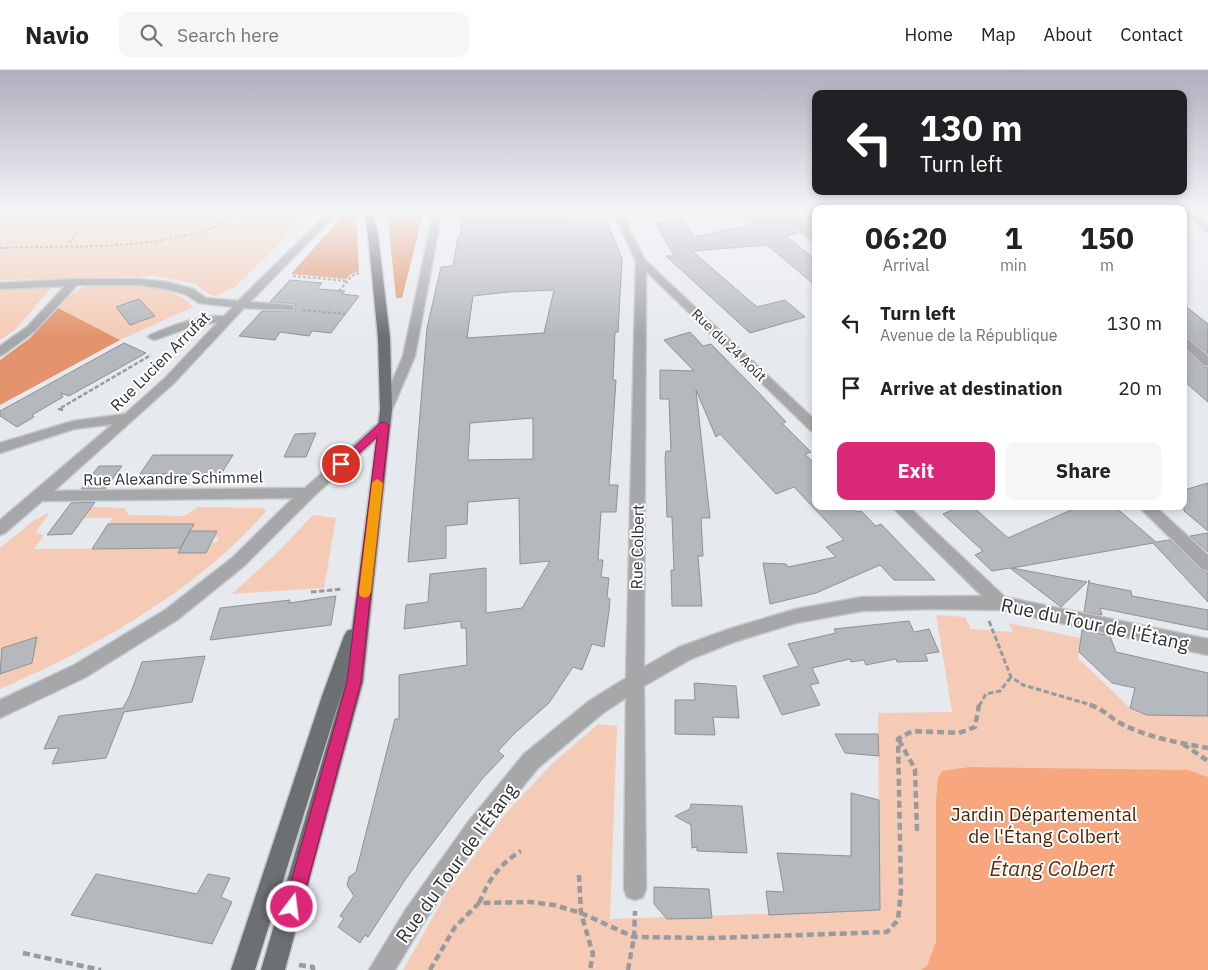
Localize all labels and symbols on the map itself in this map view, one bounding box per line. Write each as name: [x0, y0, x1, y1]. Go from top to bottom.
street label: Rue du 24 Août: [688, 305, 770, 385]
street label: Rue Lucien Arrufat: [106, 307, 214, 415]
pin: [320, 443, 362, 485]
street label: Rue Alexandre Schimmel: [83, 466, 263, 490]
street label: Rue Colbert: [626, 504, 648, 590]
street label: Rue du Tour de l'Étang: [999, 592, 1191, 656]
street label: Rue du Tour de l'Étang: [390, 779, 522, 947]
park label: Jardin Départemental de l'Étang Colbert: [951, 802, 1137, 848]
water label: Étang Colbert: [989, 854, 1116, 882]
position arrow: [265, 880, 317, 932]

